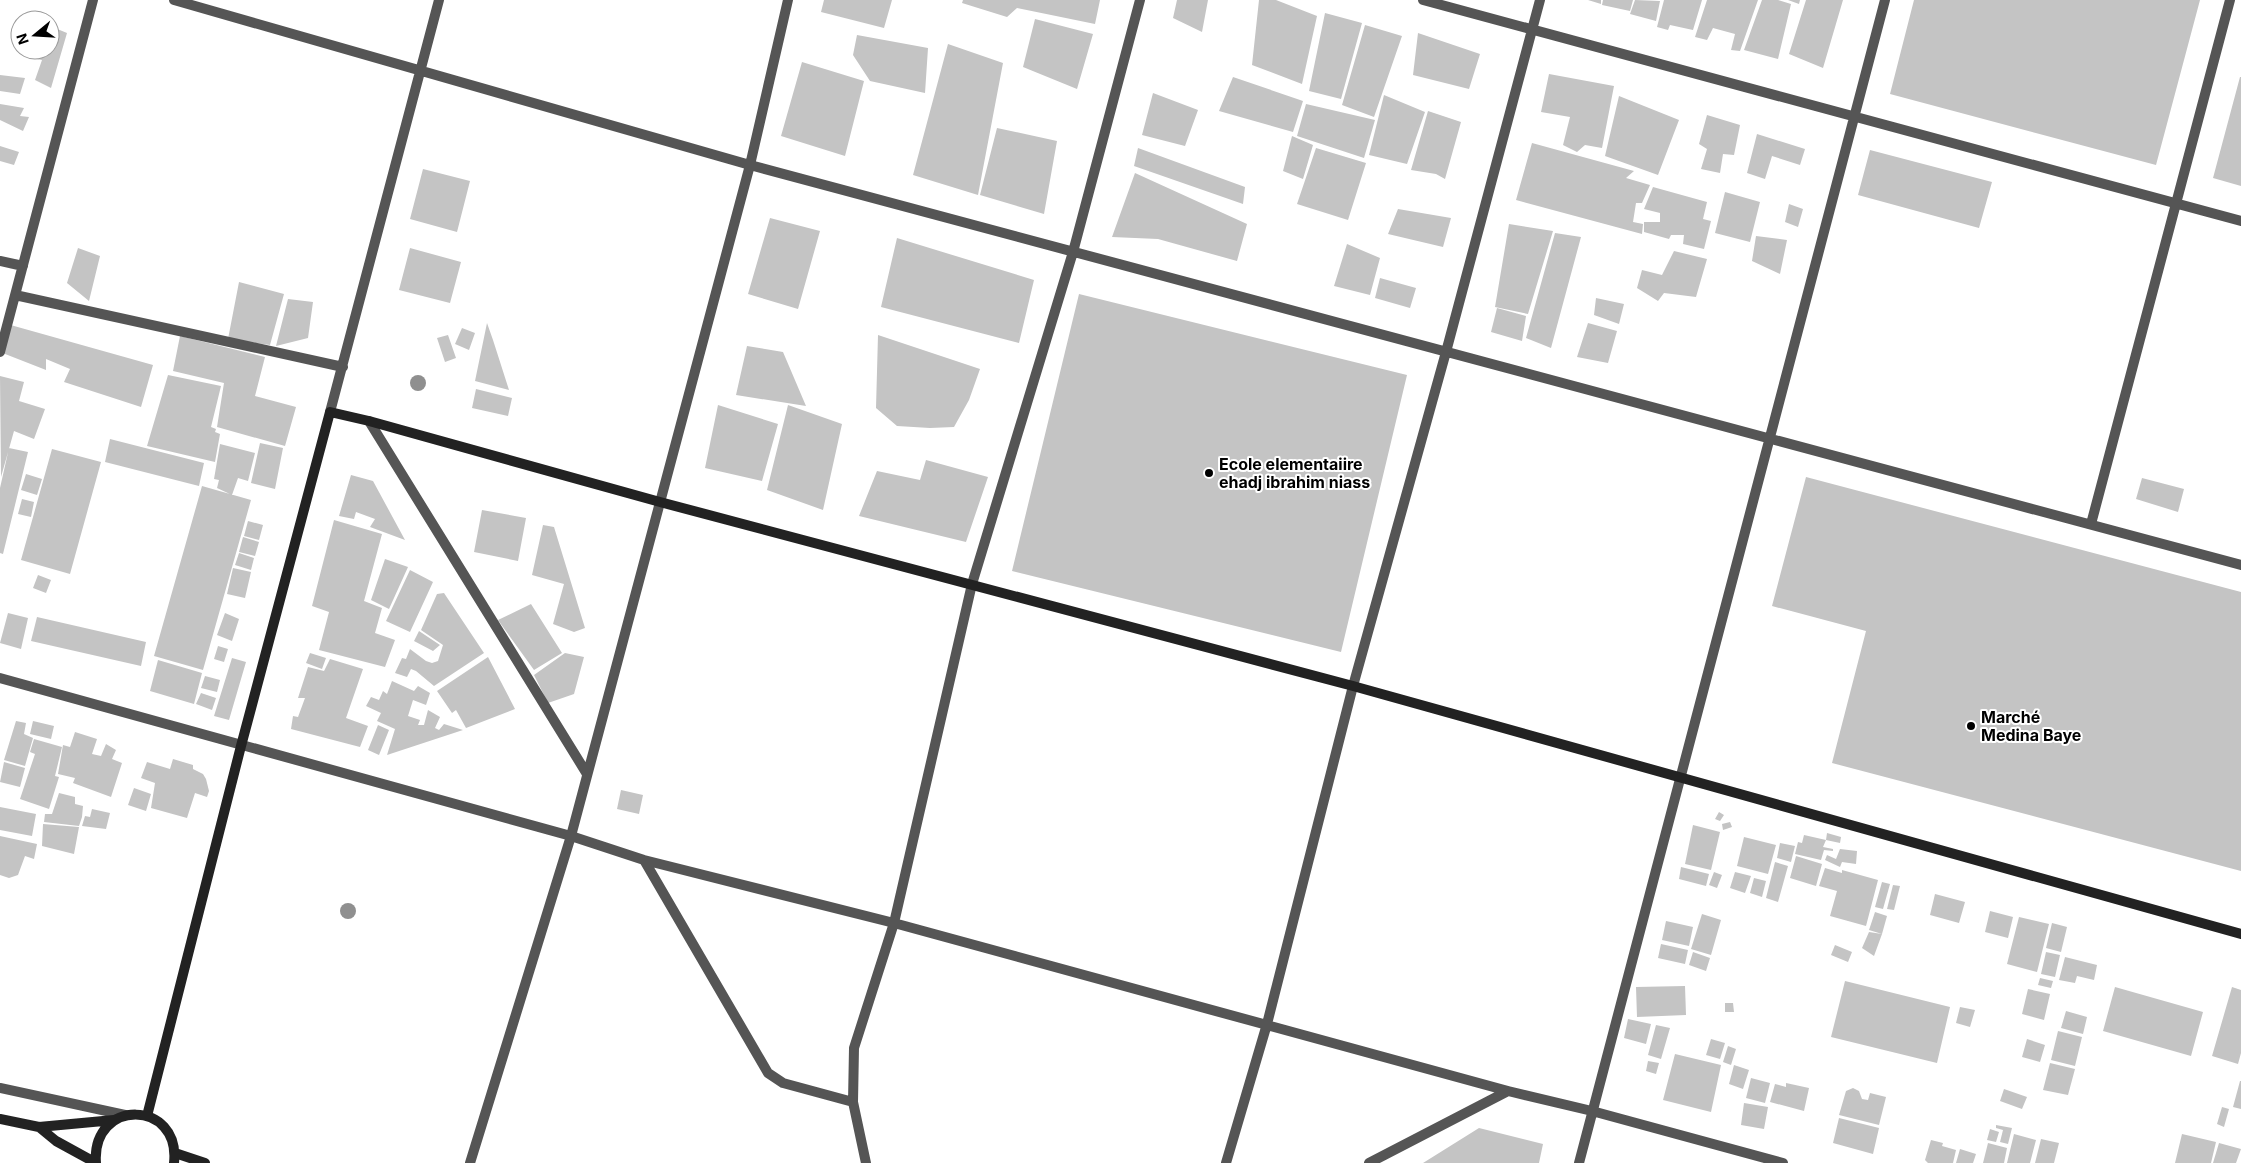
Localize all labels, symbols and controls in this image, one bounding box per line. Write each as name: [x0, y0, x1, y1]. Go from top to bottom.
north arrow: [10, 10, 60, 60]
text: N: [12, 31, 32, 47]
place label: Ecole elementaiire ehadj ibrahim niass: [1219, 454, 1370, 492]
marker: Ecole elementaiire ehadj ibrahim niass: [1203, 467, 1215, 479]
place label: Marché Medina Baye: [1981, 707, 2081, 745]
marker: Marché Medina Baye: [1965, 720, 1977, 732]

